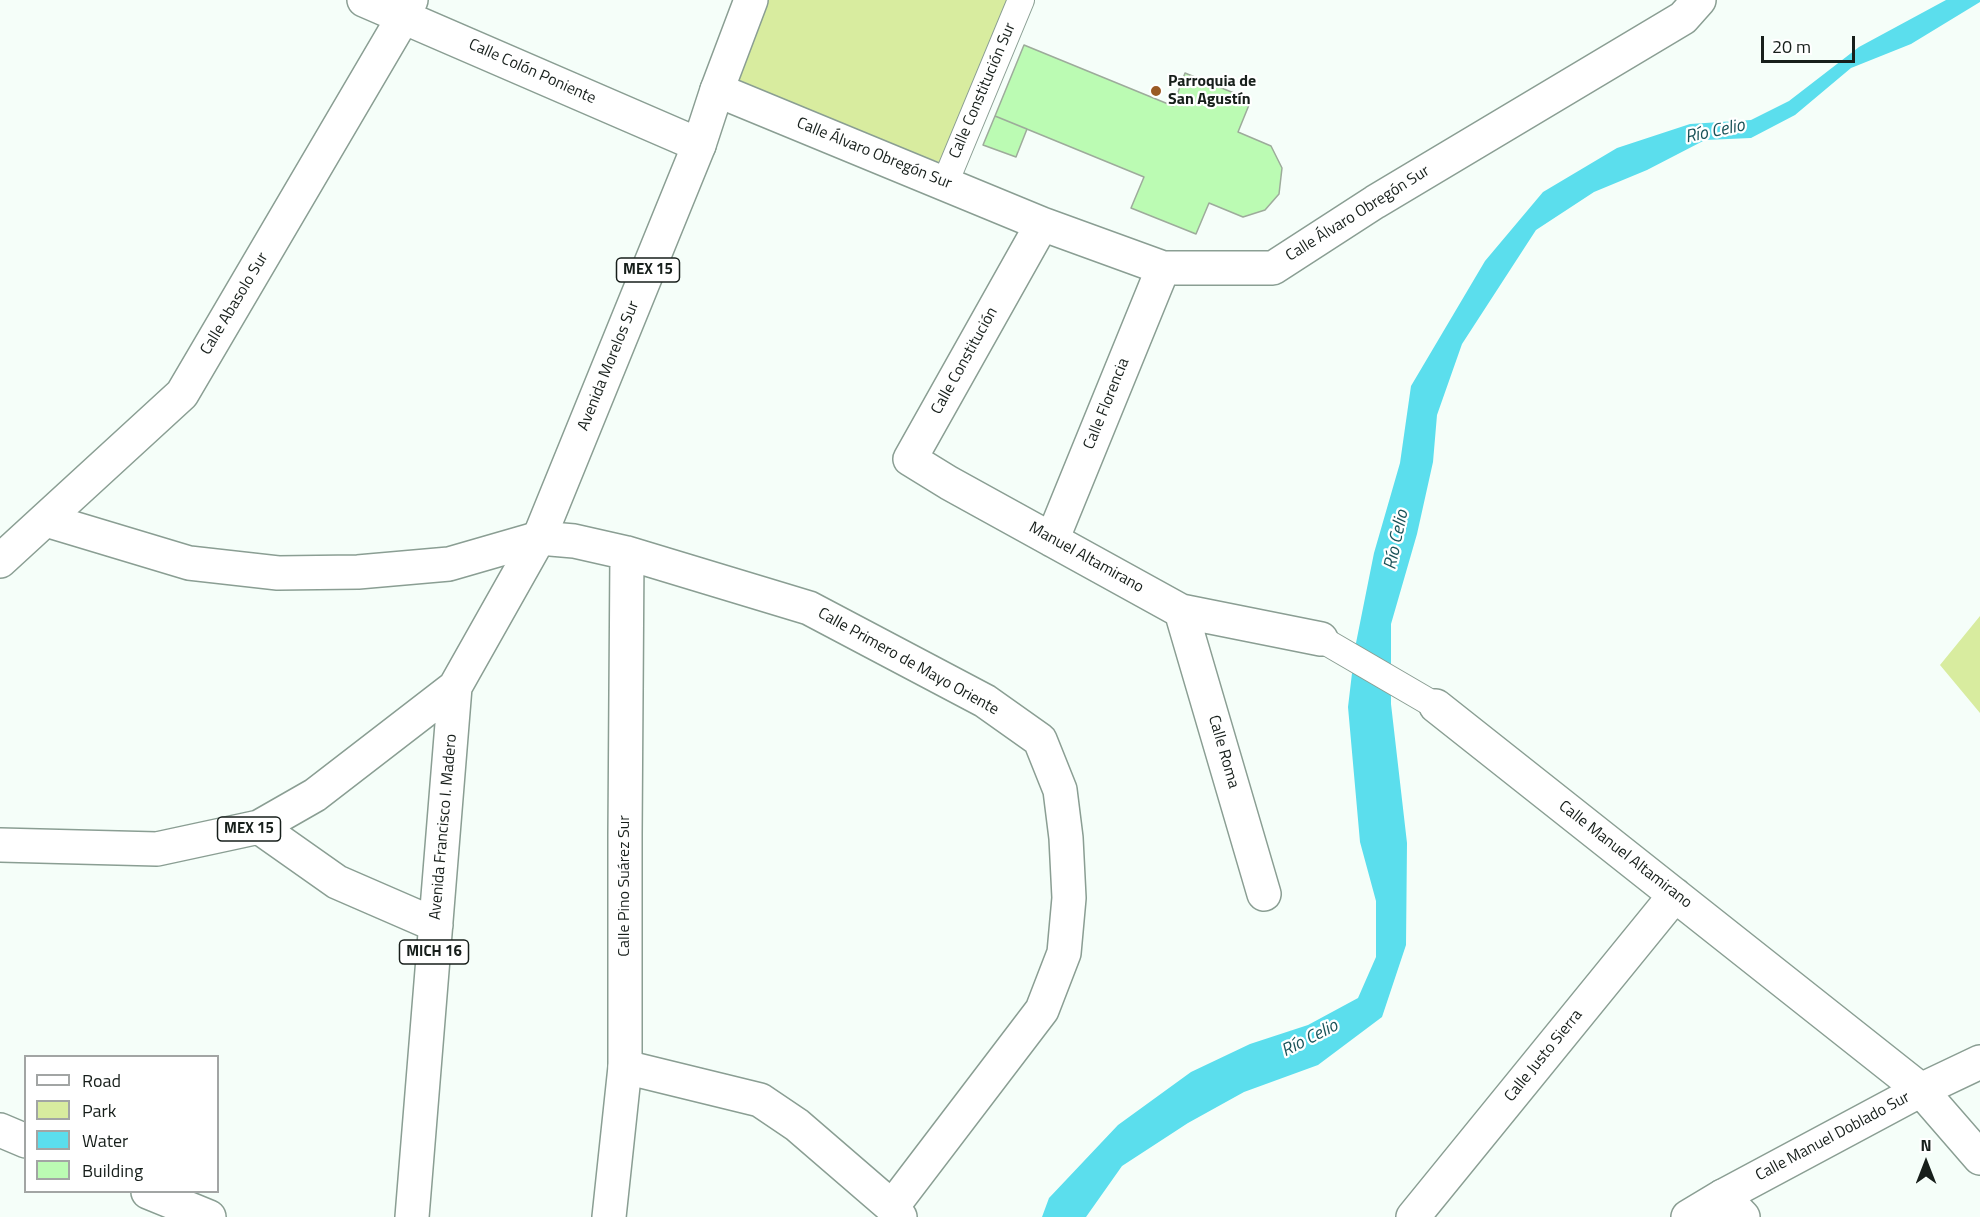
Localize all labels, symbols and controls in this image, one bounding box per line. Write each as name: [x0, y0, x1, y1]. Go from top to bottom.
street label: Calle Constitución Sur: [946, 20, 1020, 162]
scale bar: [1764, 24, 1858, 62]
text: 20 m: [1772, 33, 1811, 60]
street label: Calle Colón Poniente: [465, 35, 599, 109]
place label: Parroquia de San Agustín: [1168, 72, 1256, 110]
marker: Parroquia de San Agustín: [1149, 84, 1163, 98]
street label: Calle Álvaro Obregón Sur: [794, 114, 954, 194]
water label: Río Celio: [1683, 115, 1747, 149]
street label: Calle Álvaro Obregón Sur: [1283, 162, 1433, 266]
street label: Calle Abasolo Sur: [197, 249, 273, 359]
road number: MEX 15: [616, 258, 680, 282]
street label: Avenida Morelos Sur: [574, 298, 644, 434]
street label: Calle Constitución: [928, 304, 1002, 418]
street label: Calle Florencia: [1080, 356, 1134, 452]
water label: Río Celio: [1380, 508, 1414, 572]
street label: Manuel Altamirano: [1025, 519, 1147, 597]
street label: Calle Primero de Mayo Oriente: [814, 604, 1002, 720]
street label: Calle Roma: [1203, 713, 1243, 791]
street label: Avenida Francisco I. Madero: [426, 733, 462, 921]
street label: Calle Manuel Altamirano: [1555, 797, 1695, 913]
street label: Calle Pino Suárez Sur: [615, 815, 635, 957]
road number: MEX 15: [218, 817, 280, 841]
road number: MICH 16: [400, 940, 468, 964]
street label: Calle Justo Sierra: [1501, 1006, 1587, 1106]
water label: Río Celio: [1278, 1016, 1342, 1062]
legend: [24, 1055, 219, 1193]
text: Road: [82, 1067, 121, 1094]
street label: Calle Manuel Doblado Sur: [1753, 1088, 1913, 1186]
text: Park: [82, 1097, 116, 1124]
text: Water: [82, 1127, 128, 1154]
north arrow: [1896, 1133, 1956, 1193]
text: N: [1920, 1133, 1932, 1157]
text: Building: [82, 1157, 143, 1184]

